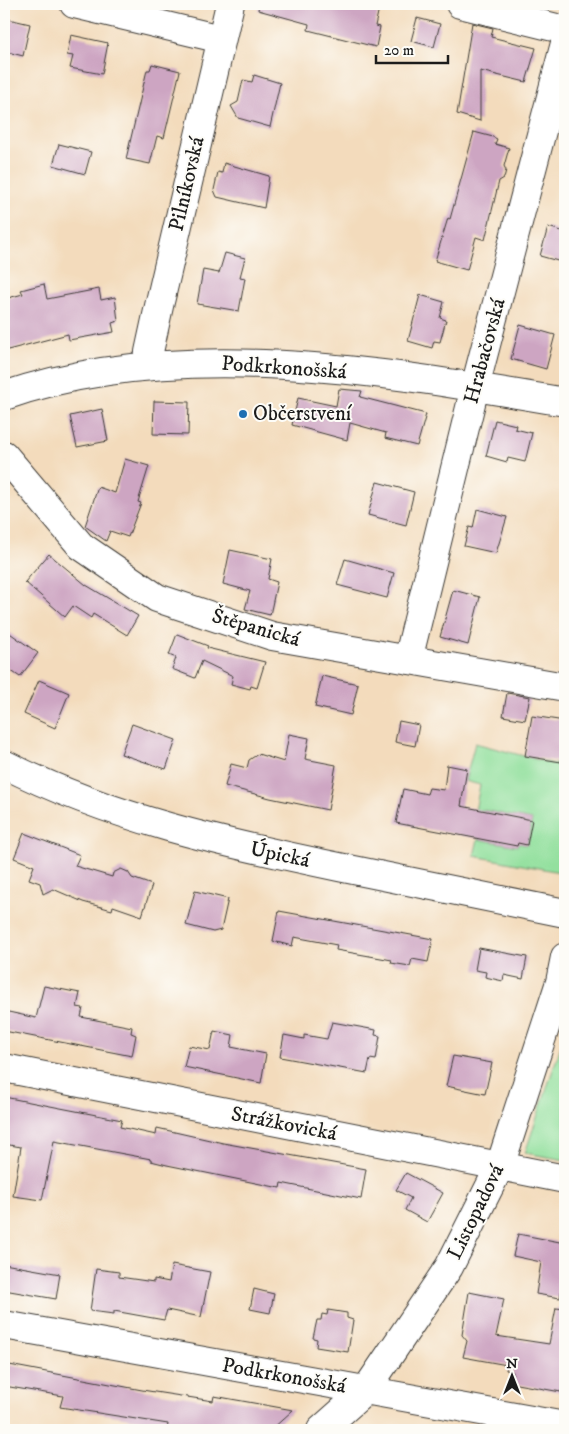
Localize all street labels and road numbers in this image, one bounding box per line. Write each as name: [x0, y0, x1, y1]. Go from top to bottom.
street label: Pilníkovská: [163, 134, 211, 234]
street label: Hrabačovská: [458, 295, 512, 407]
street label: Podkrkonošská: [220, 351, 348, 385]
street label: Štěpanická: [209, 601, 304, 653]
street label: Úpická: [248, 834, 313, 874]
street label: Strážkovická: [229, 1101, 339, 1147]
street label: Listopadová: [442, 1160, 510, 1264]
street label: Podkrkonošská: [220, 1352, 348, 1400]

